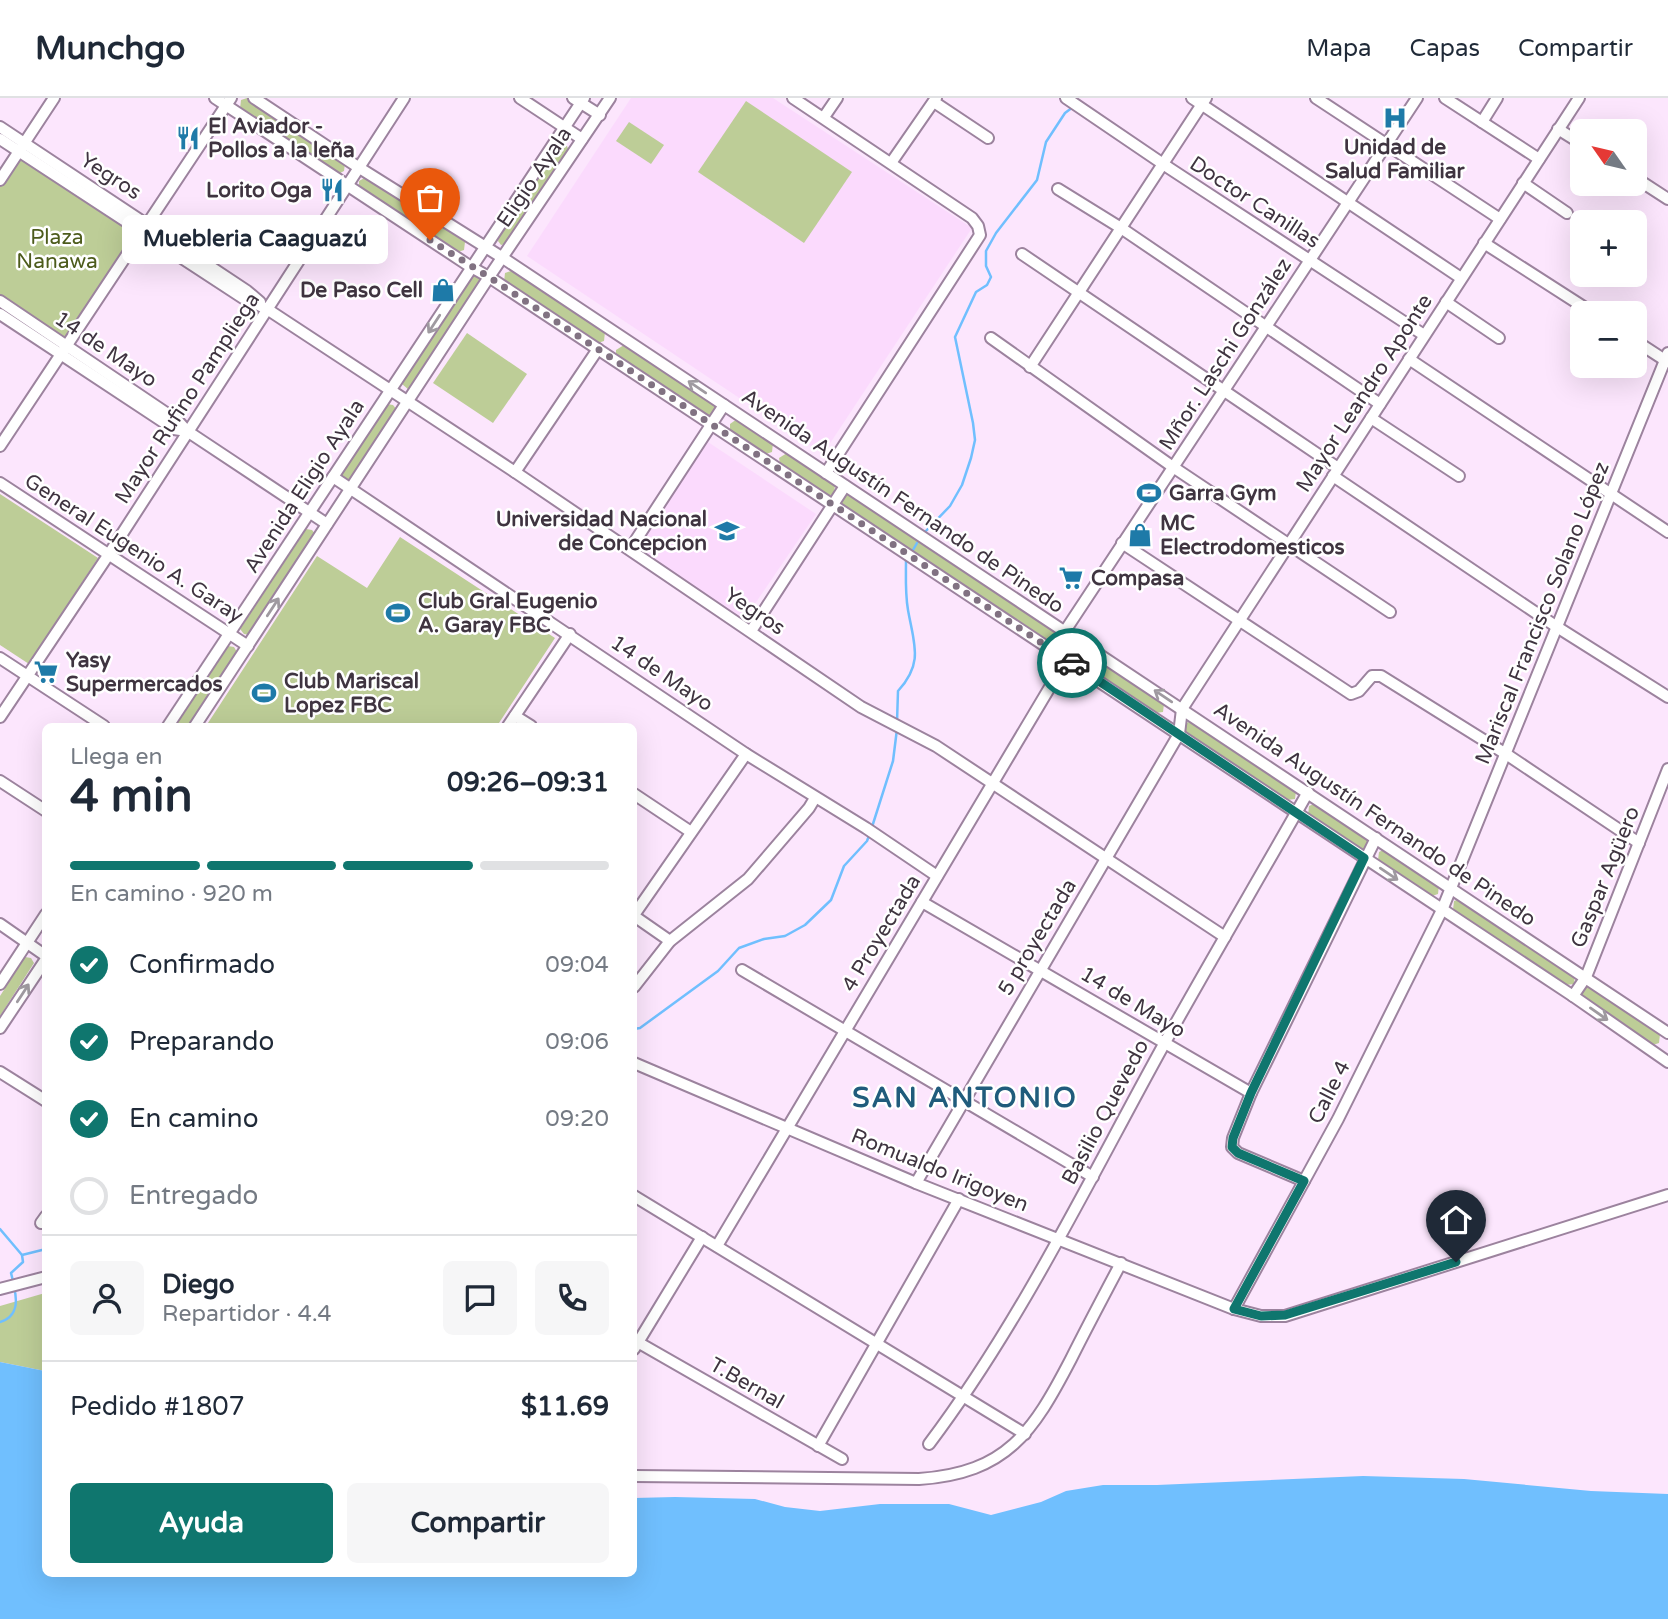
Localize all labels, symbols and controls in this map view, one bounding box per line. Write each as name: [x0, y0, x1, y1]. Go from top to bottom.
text: Munchgo: [35, 29, 185, 68]
text: Mapa: [1306, 34, 1372, 63]
text: Capas: [1410, 34, 1480, 63]
text: Compartir: [1518, 34, 1633, 63]
hospital icon: Unidad de Salud Familiar: [1381, 104, 1409, 132]
place label: El Aviador - Pollos a la leña: [208, 114, 355, 163]
north arrow: [1570, 119, 1647, 196]
map controls: [1570, 119, 1647, 378]
street label: Eligio Ayala: [492, 122, 577, 232]
restaurant icon: El Aviador - Pollos a la leña: [174, 124, 202, 152]
place label: Unidad de Salud Familiar: [1325, 135, 1466, 184]
street label: Yegros: [76, 148, 146, 205]
street label: Doctor Canillas: [1185, 151, 1325, 254]
pin: [400, 168, 460, 240]
restaurant icon: Lorito Oga: [318, 176, 346, 204]
place label: Lorito Oga: [206, 178, 312, 203]
icon: bag: [411, 179, 449, 217]
button: +: [1570, 210, 1647, 287]
callout: Muebleria Caaguazú: [122, 216, 388, 264]
park label: Plaza Nanawa: [16, 225, 98, 274]
text: Muebleria Caaguazú: [143, 225, 367, 253]
street label: Mñor. Laschi González: [1154, 254, 1297, 455]
shop icon: De Paso Cell: [429, 276, 457, 304]
place label: De Paso Cell: [300, 278, 423, 303]
street label: Mayor Rufino Pampliega: [110, 288, 265, 509]
street label: Mayor Leandro Aponte: [1291, 290, 1438, 497]
button: −: [1570, 301, 1647, 378]
street label: 14 de Mayo: [50, 306, 162, 393]
one-way arrow: [426, 314, 441, 333]
one-way arrow: [687, 380, 707, 394]
street label: Avenida Augustín Fernando de Pinedo: [737, 384, 1069, 619]
street label: Avenida Eligio Ayala: [239, 395, 370, 578]
street label: Mariscal Francisco Solano López: [1470, 458, 1615, 768]
street label: General Eugenio A. Garay: [20, 468, 248, 628]
sports icon: Garra Gym: [1135, 479, 1163, 507]
place label: Garra Gym: [1169, 481, 1277, 506]
place label: Universidad Nacional de Concepcion: [496, 507, 707, 556]
place label: MC Electrodomesticos: [1160, 511, 1345, 560]
school or university icon: Universidad Nacional de Concepcion: [713, 517, 741, 545]
shop icon: MC Electrodomesticos: [1126, 521, 1154, 549]
supermarket icon: Compasa: [1057, 564, 1085, 592]
place label: Compasa: [1091, 566, 1184, 591]
street label: Yegros: [720, 582, 790, 641]
place label: Club Gral Eugenio A. Garay FBC: [418, 589, 598, 638]
one-way arrow: [266, 598, 280, 618]
sports icon: Club Gral Eugenio A. Garay FBC: [384, 599, 412, 627]
courier: [1037, 628, 1107, 698]
street label: 14 de Mayo: [606, 630, 718, 717]
icon: car: [1053, 644, 1091, 682]
place label: Yasy Supermercados: [66, 648, 223, 697]
supermarket icon: Yasy Supermercados: [32, 658, 60, 686]
place label: Club Mariscal Lopez FBC: [284, 669, 419, 718]
sports icon: Club Mariscal Lopez FBC: [250, 679, 278, 707]
one-way arrow: [1153, 689, 1173, 703]
street label: Avenida Augustín Fernando de Pinedo: [1209, 697, 1541, 932]
text: Llega en: [70, 743, 162, 771]
text: 09:26–09:31: [447, 767, 609, 798]
text: 4 min: [70, 769, 193, 824]
street label: Gaspar Agüero: [1566, 803, 1645, 951]
one-way arrow: [1378, 867, 1398, 881]
street label: 4 Proyectada: [837, 870, 926, 996]
street label: 5 proyectada: [993, 875, 1082, 1000]
text: En camino · 920 m: [70, 880, 273, 908]
icon: check: [70, 946, 108, 984]
text: Confirmado: [129, 949, 275, 980]
text: 09:04: [545, 951, 609, 979]
street label: 14 de Mayo: [1076, 961, 1190, 1044]
one-way arrow: [15, 984, 30, 1003]
one-way arrow: [1589, 1007, 1608, 1021]
icon: check: [70, 1023, 108, 1061]
text: Preparando: [129, 1026, 274, 1057]
text: 09:06: [545, 1028, 609, 1056]
street label: Basilio Quevedo: [1057, 1035, 1154, 1189]
street label: Calle 4: [1303, 1057, 1356, 1128]
district label: SAN ANTONIO: [852, 1081, 1078, 1115]
icon: check: [70, 1100, 108, 1138]
text: En camino: [129, 1103, 258, 1134]
text: 09:20: [545, 1105, 609, 1133]
street label: Romualdo Irigoyen: [848, 1123, 1032, 1217]
text: Entregado: [129, 1180, 258, 1211]
pin: [1426, 1190, 1486, 1262]
icon: home: [1437, 1201, 1475, 1239]
button: person: [70, 1261, 144, 1335]
button: chat: [443, 1261, 517, 1335]
button: phone: [535, 1261, 609, 1335]
text: Diego: [162, 1269, 235, 1300]
text: Repartidor · 4.4: [162, 1300, 332, 1328]
street label: T.Bernal: [705, 1352, 788, 1415]
text: Pedido #1807: [70, 1391, 245, 1422]
text: $11.69: [521, 1391, 609, 1422]
button: Ayuda: [70, 1483, 333, 1563]
button: Compartir: [347, 1483, 609, 1563]

